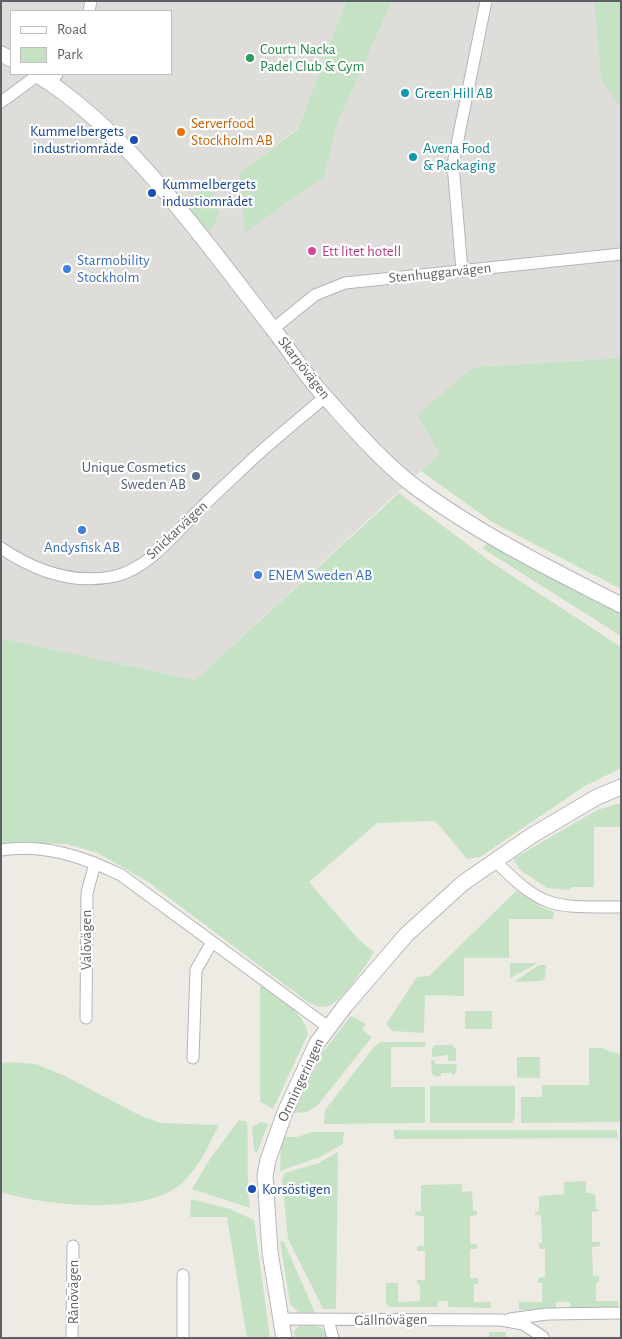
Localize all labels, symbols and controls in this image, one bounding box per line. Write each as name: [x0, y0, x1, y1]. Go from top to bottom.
legend: [10, 10, 172, 75]
text: Road: [57, 22, 87, 37]
place label: Court1 Nacka Padel Club & Gym: [260, 40, 365, 75]
text: Park: [57, 47, 83, 62]
marker: Court1 Nacka Padel Club & Gym: [244, 52, 256, 64]
place label: Green Hill AB: [415, 84, 493, 102]
marker: Green Hill AB: [399, 87, 411, 99]
place label: Serverfood Stockholm AB: [191, 114, 273, 149]
place label: Kummelbergets industriområde: [30, 122, 124, 157]
marker: Serverfood Stockholm AB: [175, 126, 187, 138]
marker: Kummelbergets industriområde: [128, 134, 140, 146]
place label: Avena Food & Packaging: [423, 139, 495, 174]
marker: Avena Food & Packaging: [407, 151, 419, 163]
place label: Kummelbergets industiområdet: [162, 175, 256, 210]
marker: Kummelbergets industiområdet: [146, 187, 158, 199]
place label: Ett litet hotell: [322, 242, 401, 260]
marker: Ett litet hotell: [306, 245, 318, 257]
place label: Starmobility Stockholm: [77, 251, 150, 286]
street label: Stenhuggarvägen: [388, 259, 492, 287]
marker: Starmobility Stockholm: [61, 263, 73, 275]
street label: Skarpövägen: [274, 333, 334, 403]
place label: Unique Cosmetics Sweden AB: [82, 458, 186, 493]
marker: Unique Cosmetics Sweden AB: [190, 470, 202, 482]
street label: Snickarvägen: [143, 497, 211, 563]
marker: Andysfisk AB: [76, 524, 88, 536]
place label: Andysfisk AB: [44, 538, 120, 556]
place label: ENEM Sweden AB: [268, 566, 372, 584]
marker: ENEM Sweden AB: [252, 569, 264, 581]
street label: Valövägen: [77, 910, 95, 970]
street label: Ormingeringen: [274, 1035, 328, 1125]
place label: Korsöstigen: [262, 1180, 331, 1198]
marker: Korsöstigen: [246, 1183, 258, 1195]
street label: Rånövägen: [64, 1260, 82, 1324]
street label: Gällnövägen: [354, 1310, 428, 1330]

